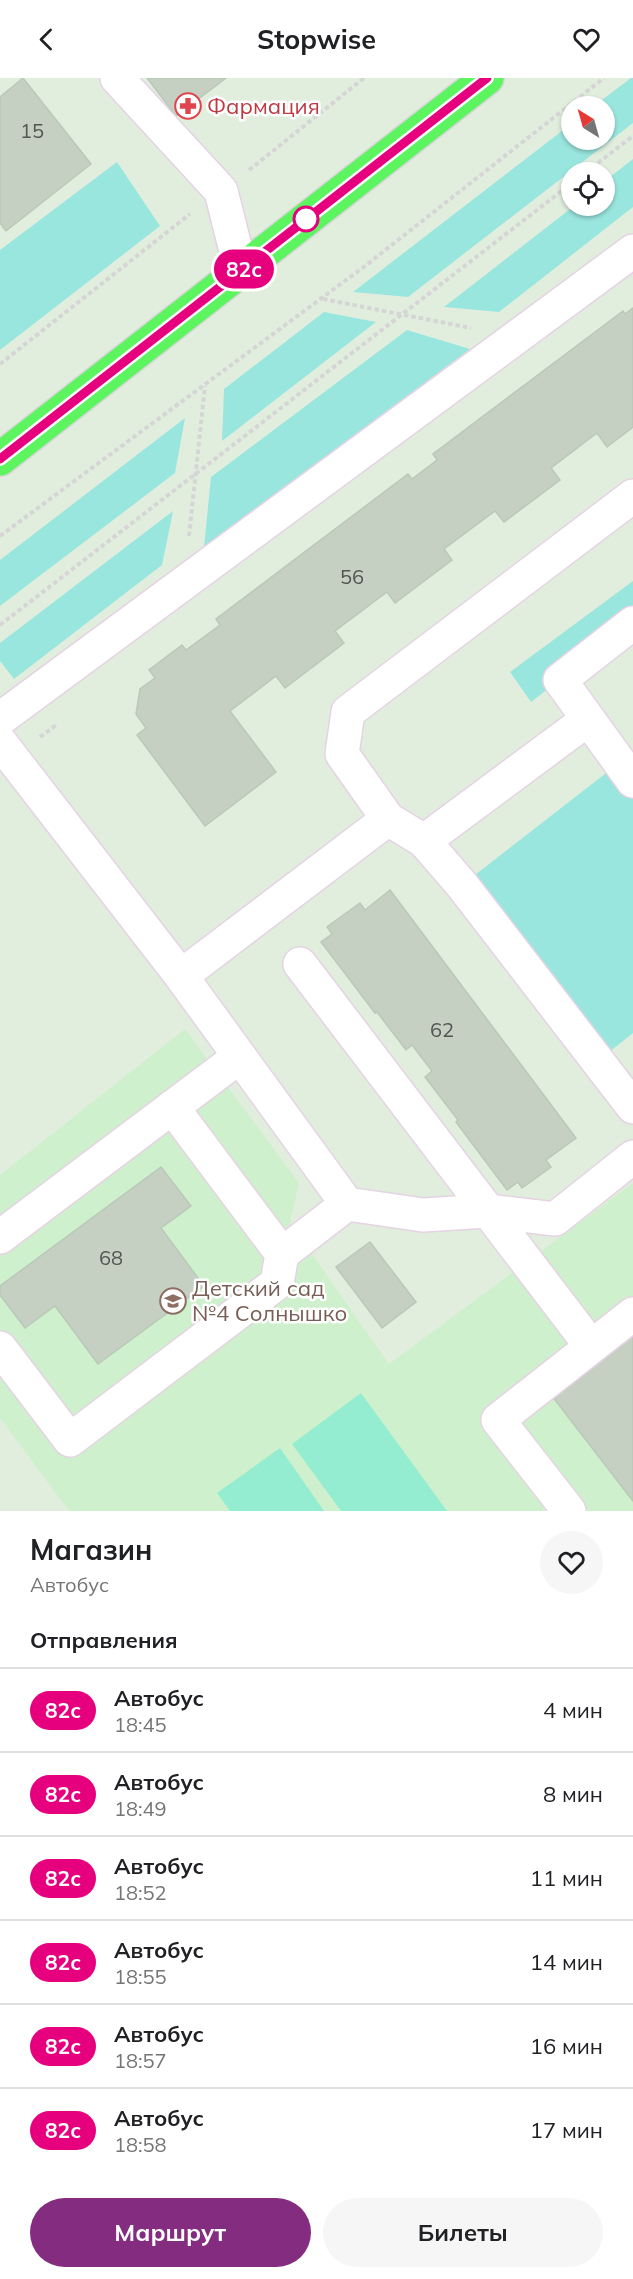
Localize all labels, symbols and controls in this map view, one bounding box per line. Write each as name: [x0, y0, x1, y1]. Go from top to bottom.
text: Stopwise: [257, 22, 376, 56]
icon: back: [30, 23, 63, 56]
icon: heart: [570, 23, 603, 56]
pharmacy icon: Фармация: [173, 91, 203, 121]
place label: Фармация: [207, 92, 320, 120]
north arrow: [561, 96, 615, 150]
map controls: [561, 96, 615, 216]
house number: 15: [20, 118, 44, 143]
button: locate: [561, 162, 615, 216]
unlabelled marker: [293, 206, 319, 232]
line badge: 82с: [210, 250, 278, 288]
text: 82с: [226, 256, 262, 282]
house number: 56: [340, 564, 364, 589]
house number: 62: [430, 1017, 454, 1042]
house number: 68: [99, 1245, 123, 1270]
place label: Детский сад №4 Солнышко: [192, 1274, 347, 1327]
school or university icon: Детский сад №4 Солнышко: [158, 1286, 188, 1316]
button: heart: [540, 1531, 603, 1594]
text: Магазин: [30, 1532, 152, 1567]
text: Автобус: [30, 1572, 109, 1597]
text: Отправления: [30, 1626, 178, 1654]
text: Автобус: [114, 1684, 204, 1712]
text: 4 мин: [543, 1696, 603, 1724]
text: 82с: [45, 1697, 81, 1723]
text: 18:45: [114, 1712, 167, 1737]
text: Автобус: [114, 1768, 204, 1796]
text: 8 мин: [543, 1780, 603, 1808]
text: 82с: [45, 1781, 81, 1807]
text: 18:49: [114, 1796, 167, 1821]
text: Автобус: [114, 1852, 204, 1880]
text: 11 мин: [530, 1864, 603, 1892]
text: 82с: [45, 1865, 81, 1891]
text: 18:52: [114, 1880, 167, 1905]
text: Автобус: [114, 1936, 204, 1964]
text: 14 мин: [530, 1948, 603, 1976]
text: 82с: [45, 1949, 81, 1975]
text: 18:55: [114, 1964, 167, 1989]
text: Автобус: [114, 2020, 204, 2048]
text: 16 мин: [530, 2032, 603, 2060]
text: 82с: [45, 2033, 81, 2059]
text: 18:57: [114, 2048, 167, 2073]
text: Автобус: [114, 2104, 204, 2132]
text: 17 мин: [530, 2116, 603, 2144]
text: 82с: [45, 2117, 81, 2143]
text: 18:58: [114, 2132, 167, 2157]
button: Маршрут: [30, 2198, 311, 2267]
button: Билеты: [323, 2198, 603, 2267]

